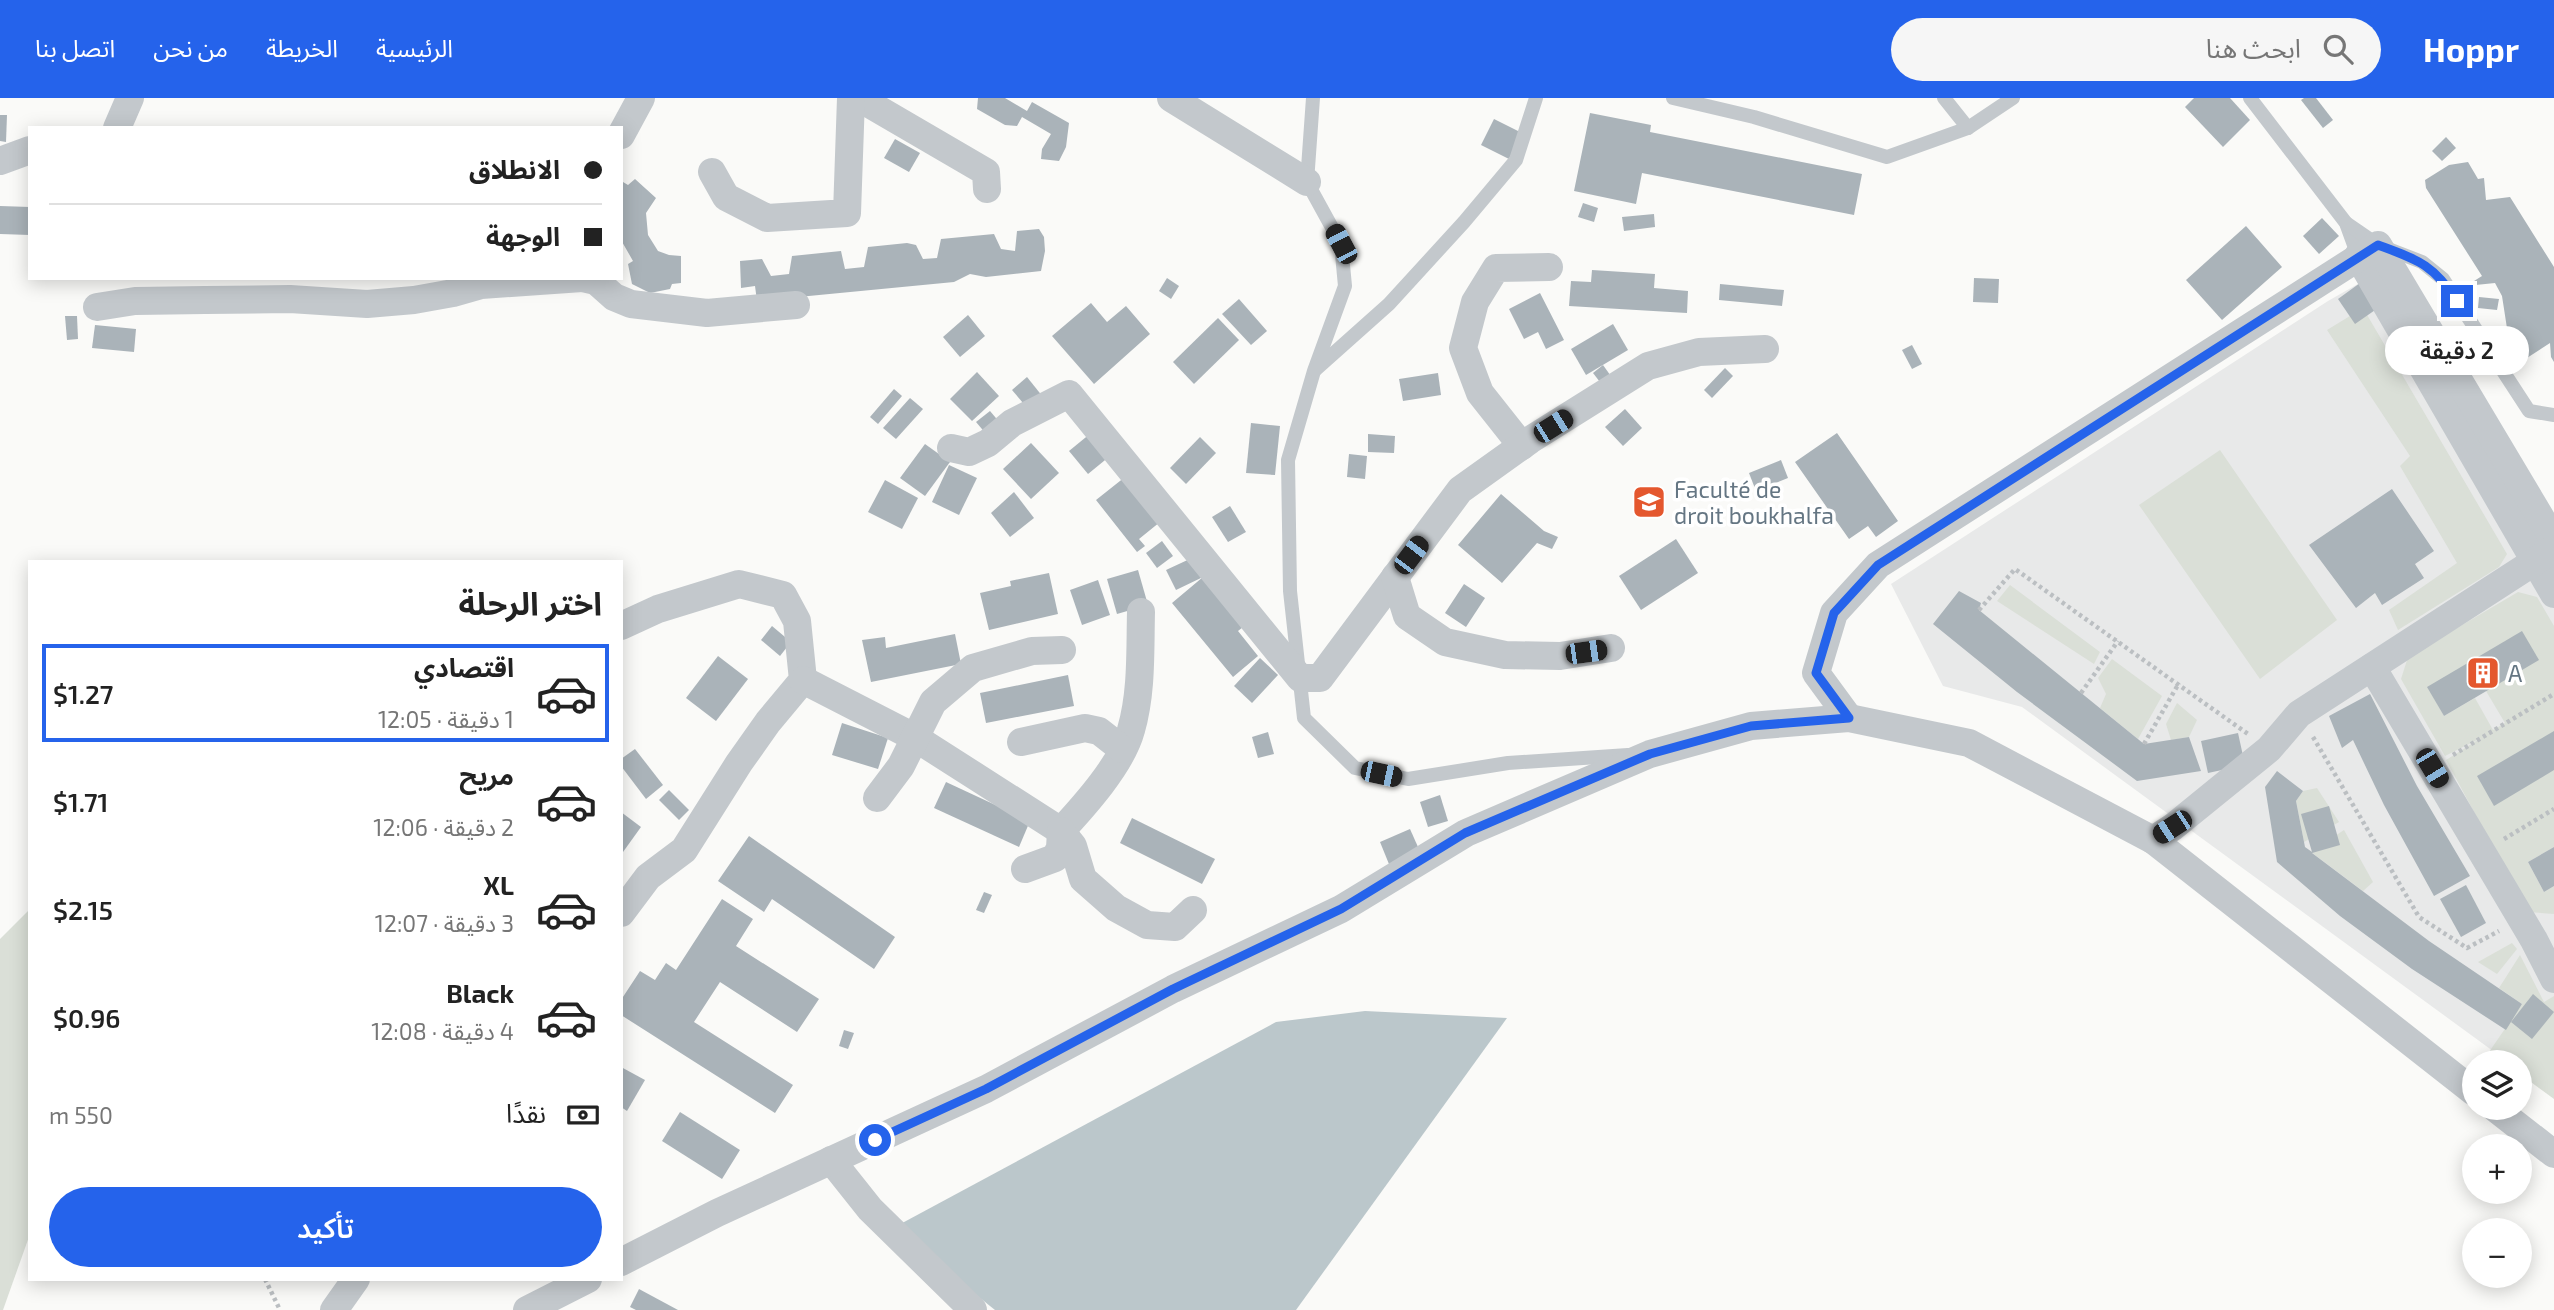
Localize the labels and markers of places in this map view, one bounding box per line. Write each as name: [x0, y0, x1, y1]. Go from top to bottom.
place label: Faculté de droit boukhalfa: [1674, 475, 1834, 529]
school or university icon: Faculté de droit boukhalfa: [1630, 483, 1668, 521]
building icon: A: [2464, 654, 2502, 692]
place label: A: [2508, 659, 2523, 687]

